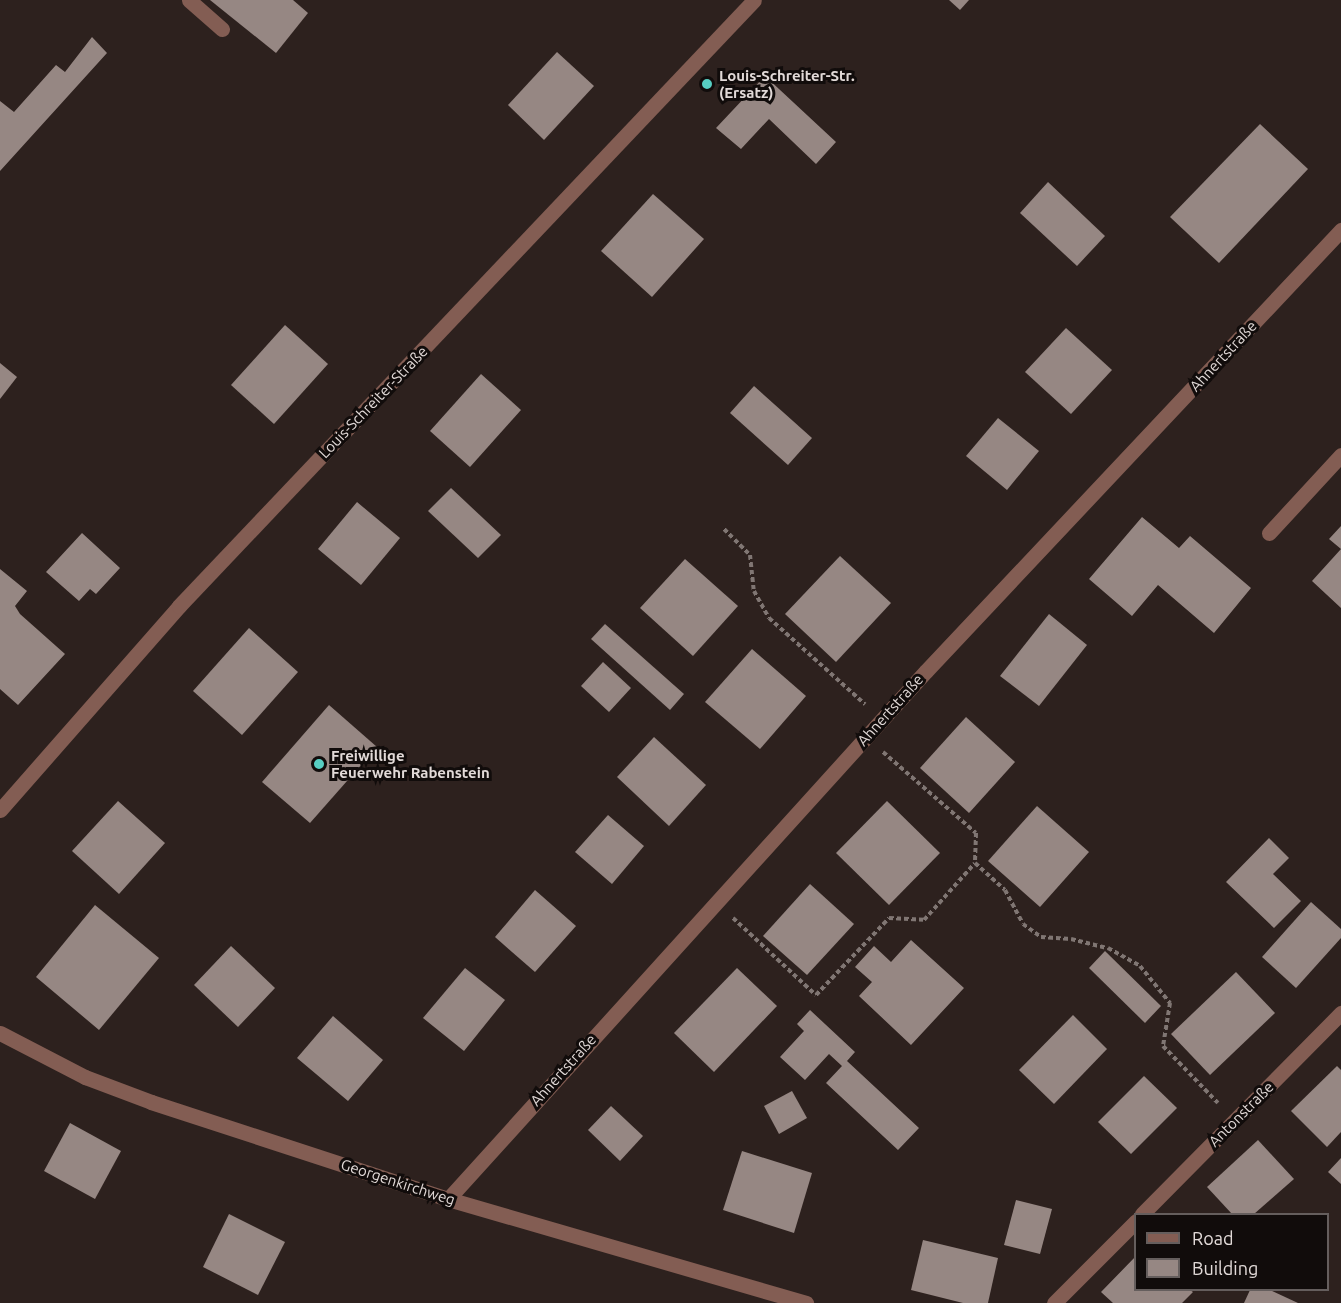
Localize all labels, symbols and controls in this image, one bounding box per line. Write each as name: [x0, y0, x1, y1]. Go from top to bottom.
place label: Louis-Schreiter-Str. (Ersatz): [719, 66, 855, 101]
marker: Louis-Schreiter-Str. (Ersatz): [700, 77, 714, 91]
street label: Ahnertstraße: [1186, 317, 1260, 395]
street label: Louis-Schreiter-Straße: [315, 342, 431, 462]
street label: Ahnertstraße: [853, 671, 927, 749]
place label: Freiwillige Feuerwehr Rabenstein: [331, 746, 490, 781]
marker: Freiwillige Feuerwehr Rabenstein: [312, 757, 326, 771]
street label: Ahnertstraße: [526, 1031, 600, 1109]
street label: Antonstraße: [1205, 1078, 1277, 1150]
street label: Georgenkirchweg: [339, 1155, 457, 1209]
legend: [1134, 1213, 1329, 1291]
text: Road: [1192, 1228, 1234, 1248]
text: Building: [1192, 1258, 1258, 1278]

